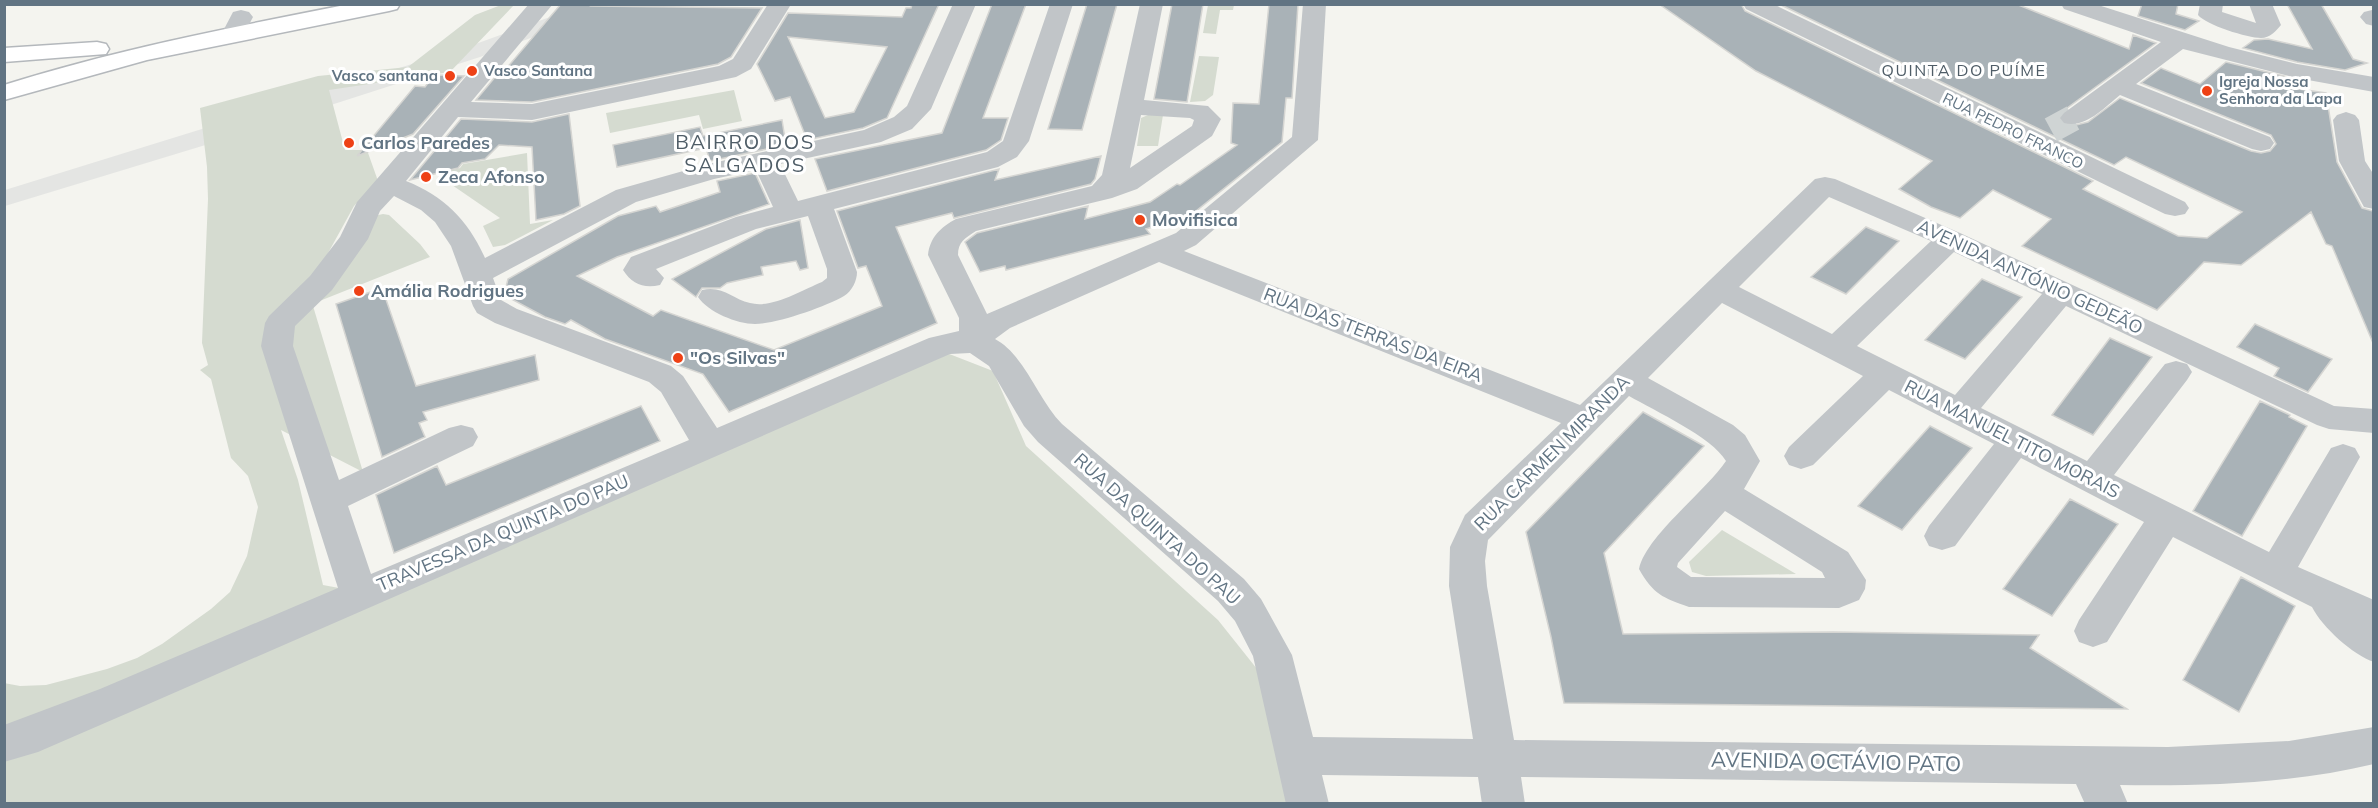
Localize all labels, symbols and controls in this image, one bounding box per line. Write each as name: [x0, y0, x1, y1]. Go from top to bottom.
district label: QUINTA DO PUÍME: [1882, 60, 2046, 80]
place label: Vasco Santana: [483, 61, 592, 80]
marker: Vasco Santana: [465, 64, 479, 78]
place label: Vasco santana: [331, 66, 438, 85]
marker: Vasco santana: [443, 69, 457, 83]
place label: Igreja Nossa Senhora da Lapa: [2219, 72, 2342, 108]
marker: Igreja Nossa Senhora da Lapa: [2200, 84, 2214, 98]
street label: RUA PEDRO FRANCO: [1940, 88, 2087, 173]
district label: BAIRRO DOS SALGADOS: [675, 129, 815, 177]
place label: Carlos Paredes: [361, 131, 490, 154]
marker: Carlos Paredes: [342, 136, 356, 150]
place label: Zeca Afonso: [438, 165, 545, 188]
marker: Zeca Afonso: [419, 170, 433, 184]
place label: Movifisica: [1152, 208, 1238, 231]
marker: Movifisica: [1133, 213, 1147, 227]
street label: AVENIDA ANTÓNIO GEDEÃO: [1914, 214, 2147, 339]
place label: Amália Rodrigues: [371, 279, 524, 302]
street label: RUA DAS TERRAS DA EIRA: [1260, 282, 1486, 387]
marker: Amália Rodrigues: [352, 284, 366, 298]
place label: "Os Silvas": [690, 346, 785, 369]
marker: "Os Silvas": [671, 351, 685, 365]
street label: RUA CARMEN MIRANDA: [1469, 370, 1634, 535]
street label: RUA MANUEL TITO MORAIS: [1901, 374, 2124, 503]
street label: RUA DA QUINTA DO PAU: [1069, 448, 1245, 609]
street label: TRAVESSA DA QUINTA DO PAU: [374, 469, 632, 596]
street label: AVENIDA OCTÁVIO PATO: [1711, 746, 1961, 776]

